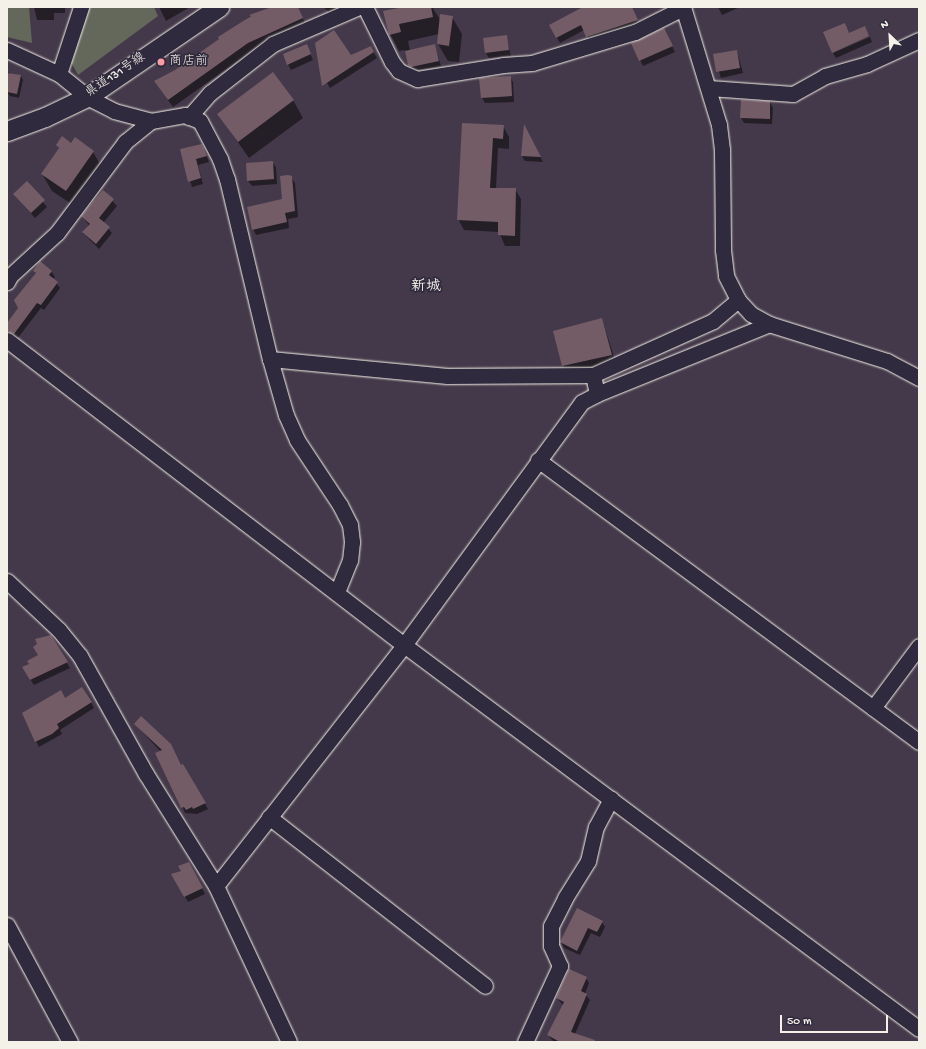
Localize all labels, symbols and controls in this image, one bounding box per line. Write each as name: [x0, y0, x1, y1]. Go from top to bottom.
north arrow: [870, 16, 910, 56]
text: N: [879, 18, 891, 32]
street label: 県道131号線: [83, 50, 149, 102]
place label: 商店前: [169, 54, 208, 70]
marker: 商店前: [156, 57, 166, 67]
district label: 新城: [411, 279, 441, 297]
scale bar: [782, 1007, 890, 1033]
text: 50 m: [787, 1015, 812, 1029]

